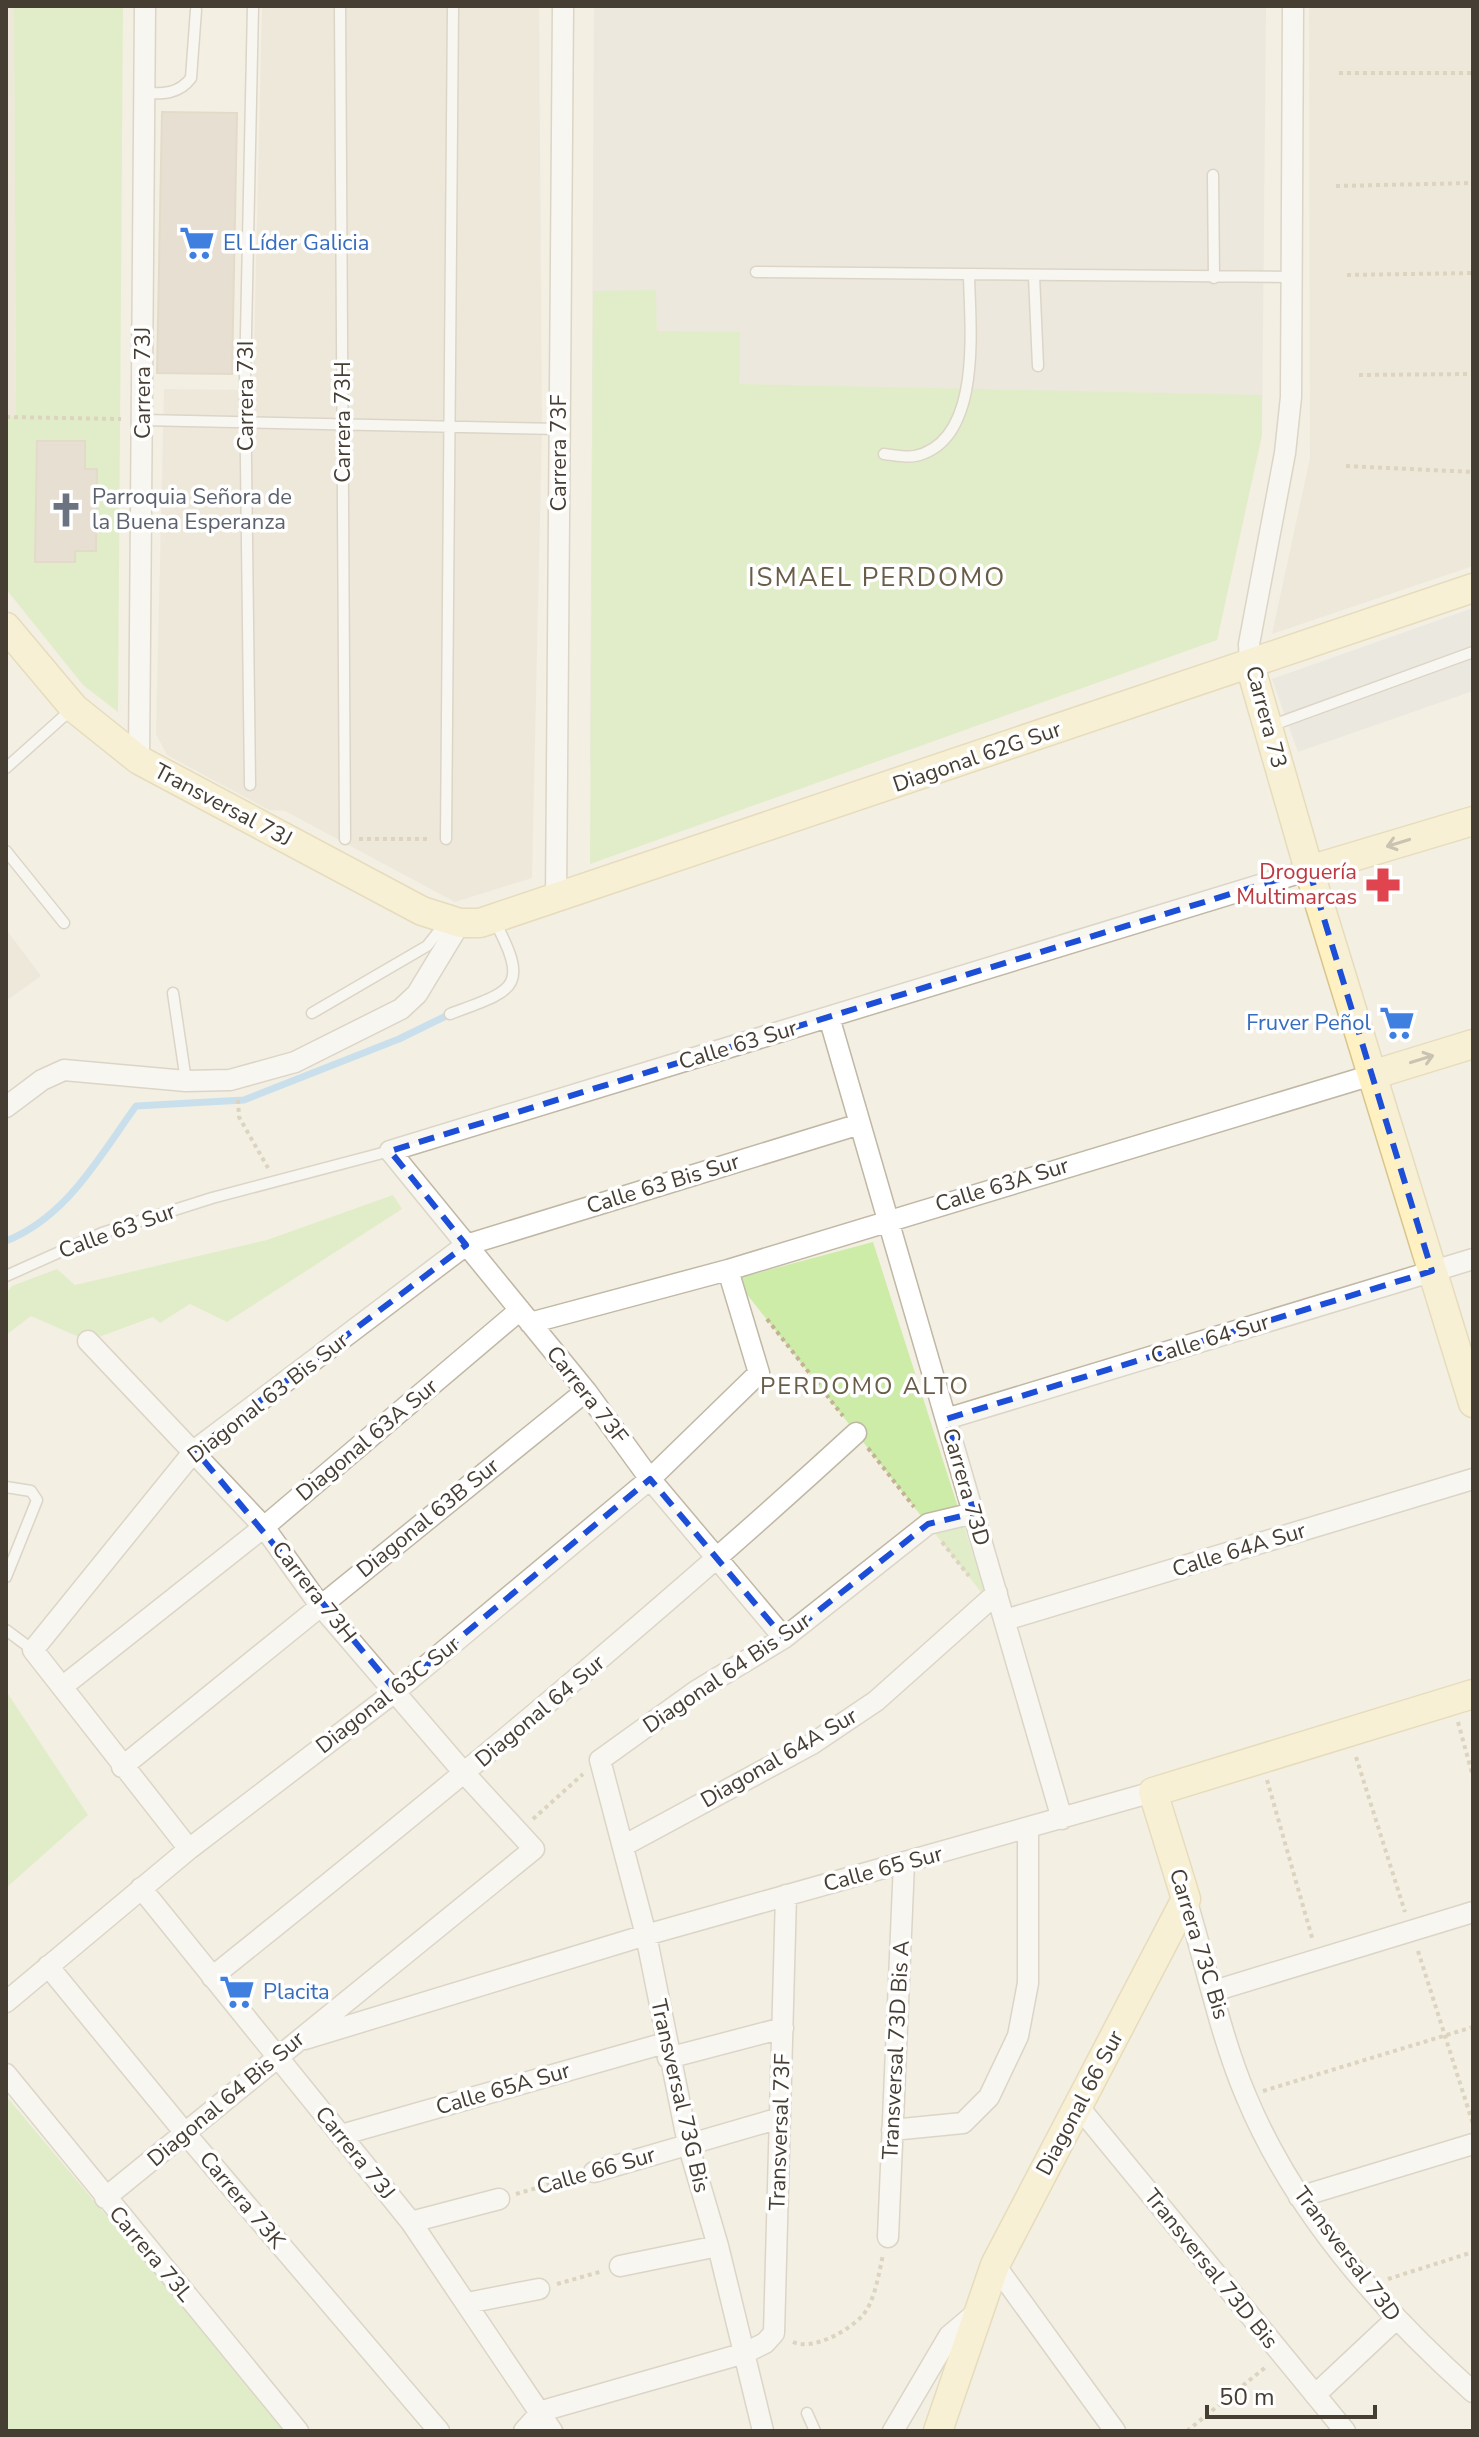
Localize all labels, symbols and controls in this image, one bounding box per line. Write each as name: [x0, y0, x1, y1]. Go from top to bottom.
supermarket icon: El Líder Galicia: [178, 224, 216, 262]
place label: El Líder Galicia: [223, 228, 369, 258]
street label: Carrera 73J: [128, 327, 158, 439]
street label: Carrera 73I: [231, 341, 261, 451]
street label: Carrera 73H: [328, 361, 358, 483]
street label: Carrera 73F: [544, 395, 574, 511]
place label: Parroquia Señora de la Buena Esperanza: [92, 482, 292, 537]
church icon: Parroquia Señora de la Buena Esperanza: [47, 491, 85, 529]
district label: ISMAEL PERDOMO: [748, 560, 1006, 595]
street label: Carrera 73: [1238, 662, 1294, 772]
street label: Diagonal 62G Sur: [889, 714, 1065, 800]
street label: Transversal 73J: [149, 756, 297, 854]
one-way arrow: [1386, 836, 1412, 851]
place label: Droguería Multimarcas: [1236, 857, 1357, 912]
pharmacy icon: Droguería Multimarcas: [1364, 866, 1402, 904]
supermarket icon: Fruver Peñol: [1378, 1004, 1416, 1042]
place label: Fruver Peñol: [1246, 1008, 1371, 1038]
street label: Calle 63 Sur: [675, 1013, 801, 1077]
one-way arrow: [1409, 1051, 1435, 1066]
street label: Calle 63 Bis Sur: [583, 1146, 743, 1222]
street label: Calle 63A Sur: [932, 1150, 1073, 1220]
street label: Calle 63 Sur: [54, 1196, 180, 1266]
street label: Calle 64 Sur: [1147, 1307, 1273, 1371]
street label: Diagonal 63 Bis Sur: [181, 1326, 355, 1470]
street label: Carrera 73F: [539, 1340, 635, 1450]
district label: PERDOMO ALTO: [760, 1370, 970, 1402]
street label: Diagonal 63A Sur: [290, 1372, 444, 1508]
street label: Carrera 73D: [935, 1425, 997, 1549]
street label: Diagonal 63B Sur: [350, 1451, 506, 1585]
street label: Calle 64A Sur: [1169, 1515, 1310, 1585]
street label: Carrera 73H: [265, 1535, 363, 1649]
street label: Diagonal 64 Bis Sur: [637, 1606, 817, 1740]
street label: Diagonal 63C Sur: [310, 1629, 466, 1761]
street label: Diagonal 64 Sur: [469, 1648, 611, 1774]
street label: Diagonal 64A Sur: [695, 1701, 863, 1815]
street label: Calle 65 Sur: [820, 1839, 946, 1899]
street label: Carrera 73C Bis: [1162, 1865, 1236, 2023]
street label: Transversal 73D Bis A: [875, 1940, 917, 2160]
supermarket icon: Placita: [218, 1973, 256, 2011]
place label: Placita: [263, 1977, 330, 2007]
street label: Transversal 73G Bis: [643, 1996, 717, 2196]
street label: Diagonal 64 Bis Sur: [141, 2024, 311, 2174]
street label: Diagonal 66 Sur: [1029, 2025, 1131, 2181]
street label: Transversal 73F: [762, 2053, 798, 2211]
street label: Calle 65A Sur: [432, 2055, 574, 2122]
street label: Carrera 73J: [308, 2100, 402, 2206]
street label: Calle 66 Sur: [533, 2140, 659, 2202]
street label: Carrera 73K: [192, 2145, 292, 2256]
street label: Transversal 73D: [1286, 2180, 1408, 2328]
street label: Transversal 73D Bis: [1137, 2183, 1285, 2355]
street label: Carrera 73L: [102, 2200, 200, 2308]
scale bar: [1207, 2369, 1375, 2419]
text: 50 m: [1219, 2381, 1275, 2413]

